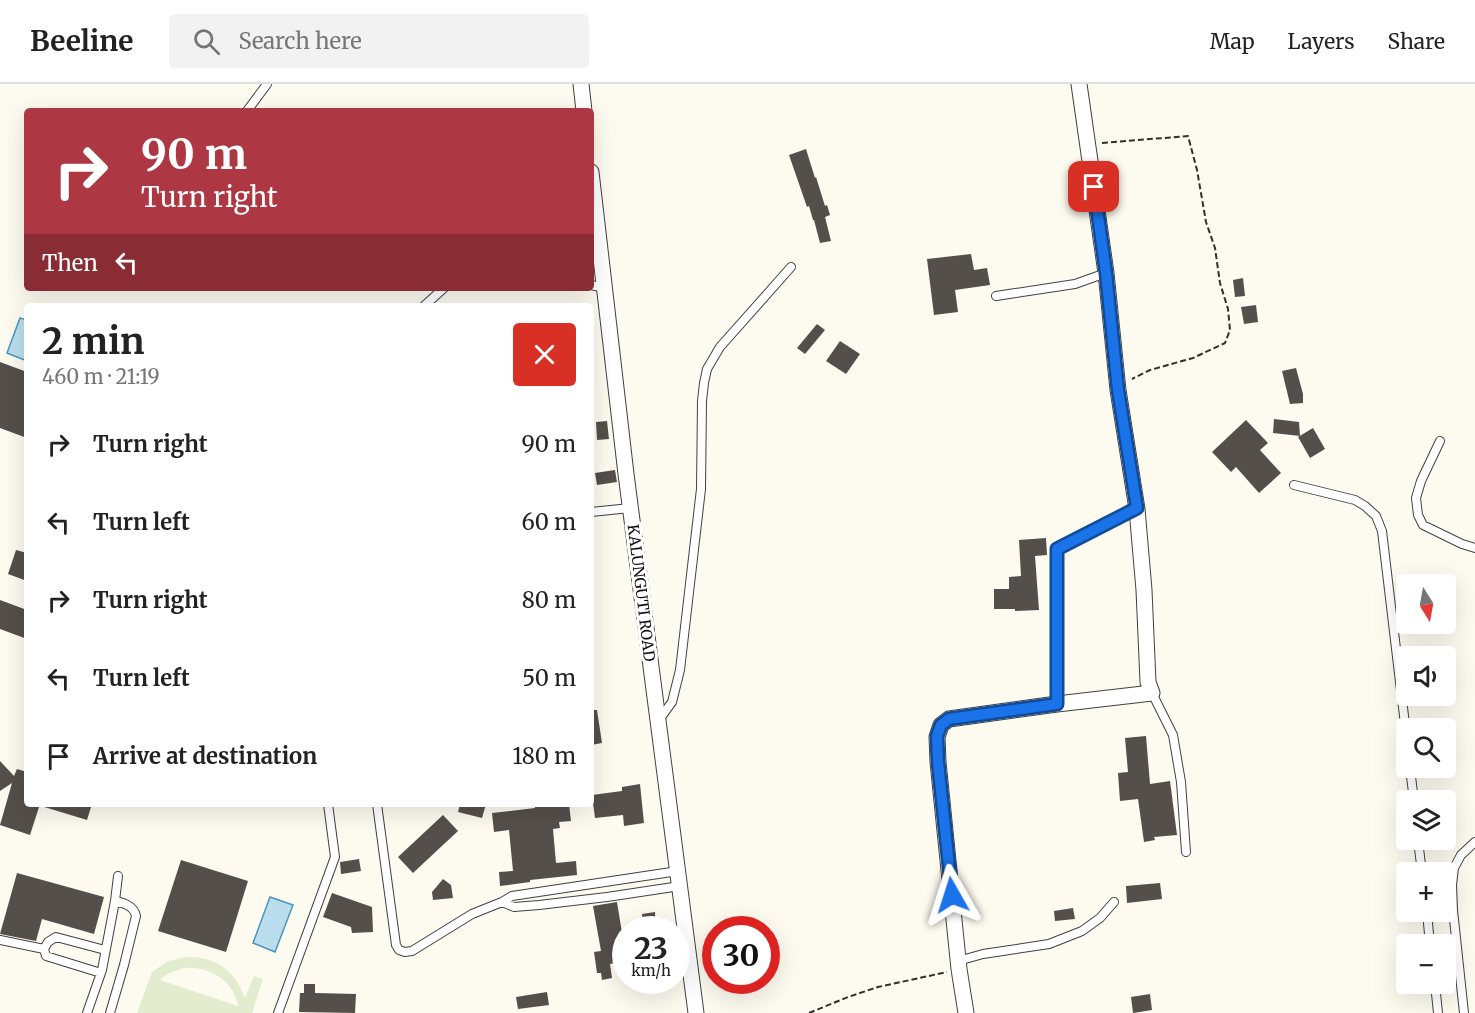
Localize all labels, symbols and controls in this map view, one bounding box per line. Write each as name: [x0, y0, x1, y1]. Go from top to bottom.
search box: [169, 14, 589, 68]
text: Beeline: [30, 23, 133, 59]
icon: search: [190, 25, 223, 58]
text: Search here: [238, 27, 362, 55]
text: Map: [1210, 28, 1255, 55]
text: Layers: [1288, 28, 1355, 55]
text: Share: [1388, 28, 1445, 55]
text: 90 m: [141, 128, 247, 180]
icon: right: [42, 132, 120, 210]
pin: [1068, 161, 1119, 212]
icon: arrive: [1077, 170, 1110, 203]
text: Turn right: [141, 180, 278, 214]
icon: left: [110, 246, 143, 279]
text: Then: [42, 249, 98, 277]
text: 2 min: [42, 319, 145, 364]
button: close: [513, 323, 576, 386]
text: 460 m · 21:19: [42, 364, 160, 389]
icon: right: [42, 428, 75, 461]
text: Turn right: [93, 430, 207, 458]
text: 90 m: [521, 430, 576, 458]
icon: left: [42, 506, 75, 539]
text: Turn left: [93, 508, 190, 536]
text: 60 m: [522, 508, 576, 536]
street label: KALUNGUTI ROAD: [624, 523, 659, 663]
north arrow: [1396, 574, 1456, 634]
map controls: [1396, 574, 1456, 994]
icon: right: [42, 584, 75, 617]
text: Turn right: [93, 586, 207, 614]
text: 80 m: [522, 586, 576, 614]
button: sound: [1396, 646, 1456, 706]
icon: left: [42, 662, 75, 695]
text: Turn left: [93, 664, 190, 692]
text: 50 m: [522, 664, 576, 692]
button: search: [1396, 718, 1456, 778]
icon: arrive: [42, 740, 75, 773]
text: Arrive at destination: [93, 742, 317, 770]
text: 180 m: [512, 742, 576, 770]
button: layers: [1396, 790, 1456, 850]
button: +: [1396, 862, 1456, 922]
position arrow: [920, 863, 984, 927]
speed limit sign: 30: [702, 916, 780, 994]
text: 23: [634, 929, 668, 967]
button: −: [1396, 934, 1456, 994]
text: km/h: [631, 961, 671, 980]

